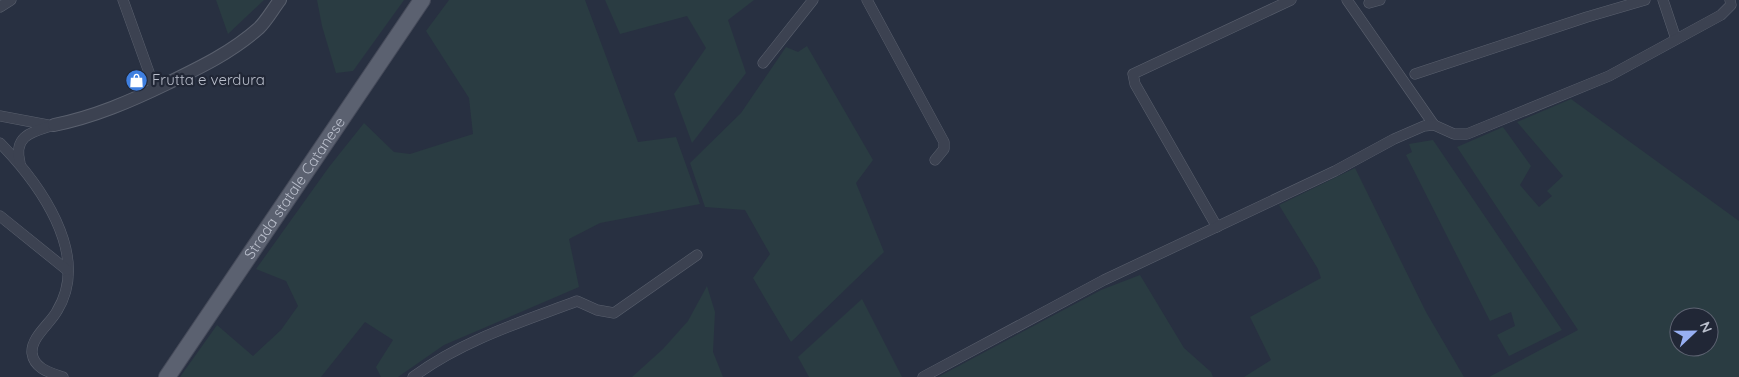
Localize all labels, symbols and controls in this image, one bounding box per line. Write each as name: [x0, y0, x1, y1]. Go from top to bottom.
shop icon: Frutta e verdura: [124, 68, 148, 92]
place label: Frutta e verdura: [152, 70, 265, 89]
street label: Strada statale Catanese: [240, 113, 349, 263]
north arrow: [1669, 307, 1719, 357]
text: N: [1696, 319, 1716, 335]

